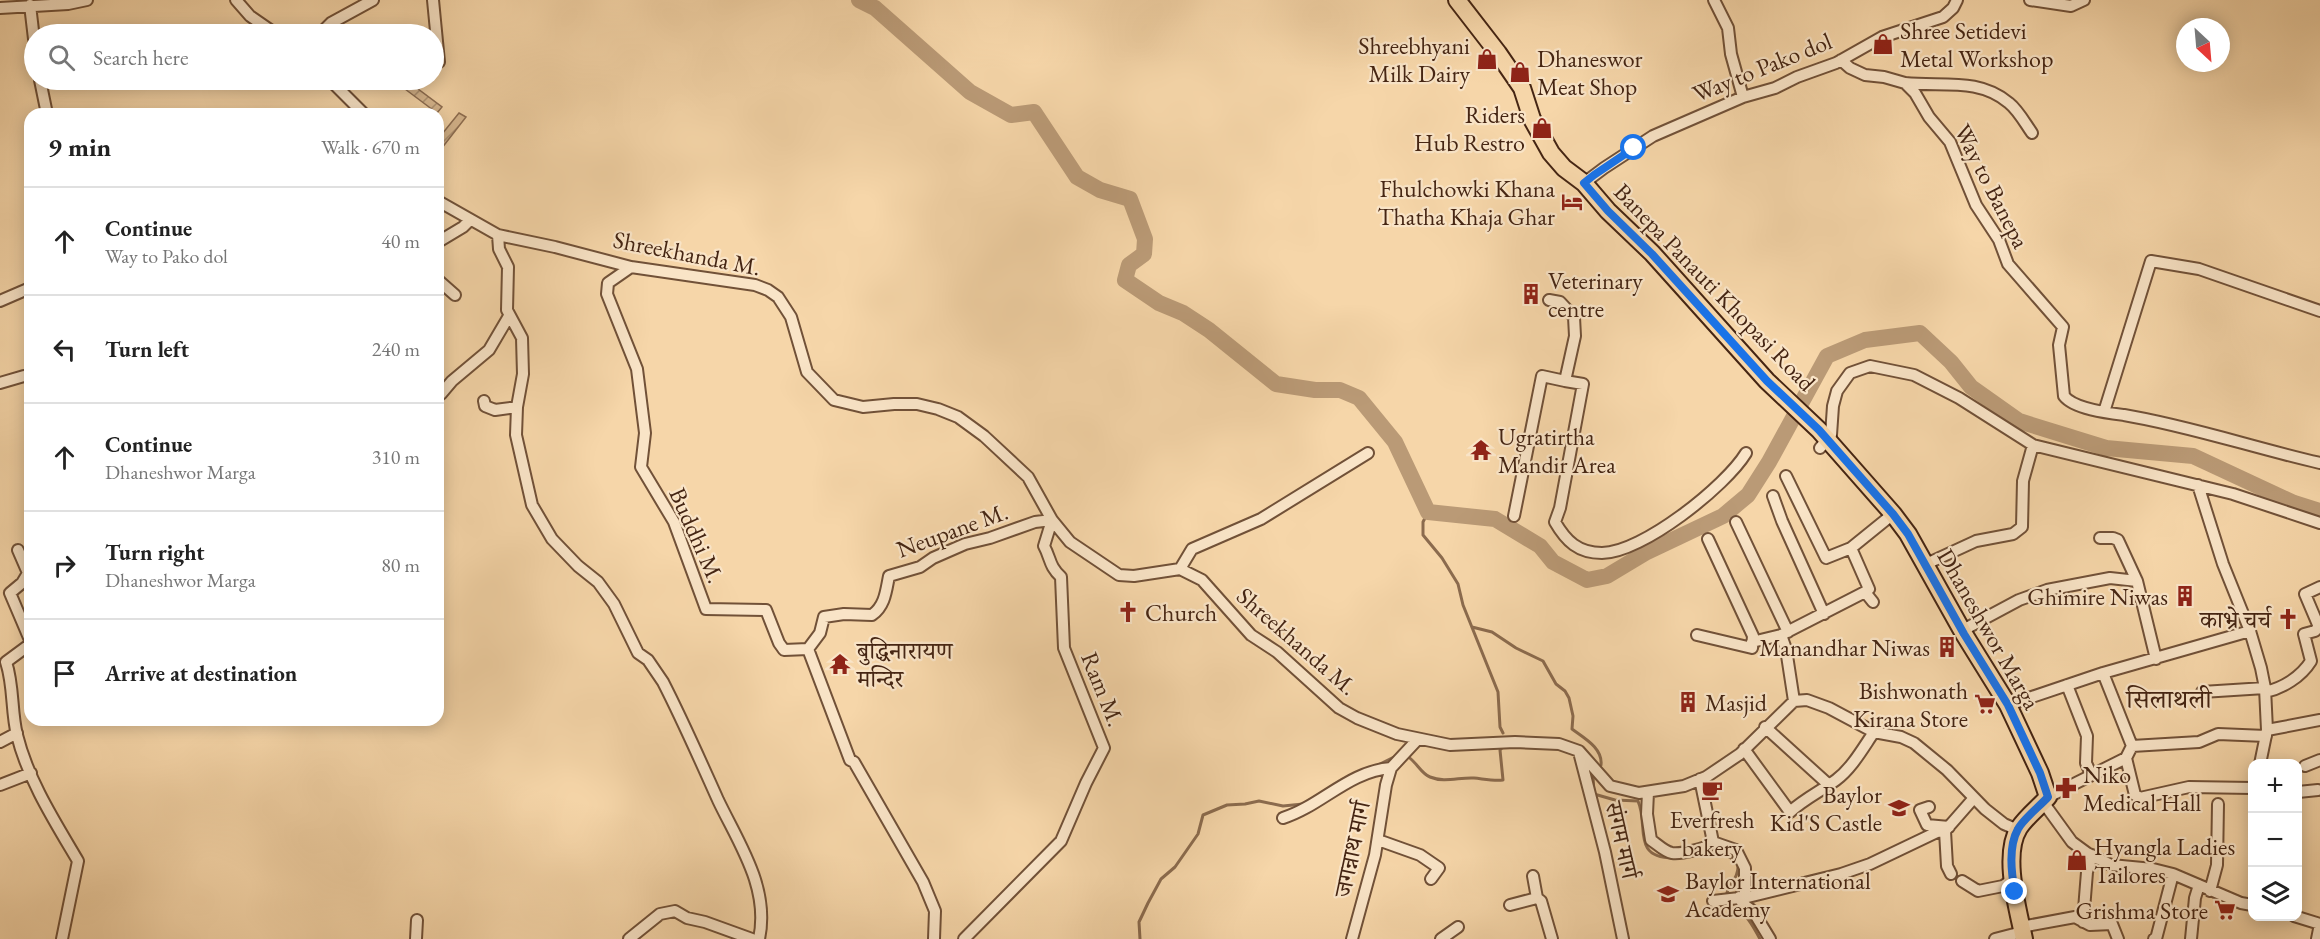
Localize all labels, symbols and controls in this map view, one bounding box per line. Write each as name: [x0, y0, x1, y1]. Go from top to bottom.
place label: Shree Setidevi Metal Workshop: [1900, 15, 2053, 74]
north arrow: [2176, 18, 2230, 72]
search box: [24, 24, 444, 90]
street label: Way to Pako dol: [1688, 25, 1836, 109]
place label: Shreebhyani Milk Dairy: [1358, 30, 1470, 89]
shop icon: Shree Setidevi Metal Workshop: [1871, 32, 1895, 56]
icon: search: [45, 41, 78, 74]
text: Search here: [93, 43, 188, 72]
place label: Dhaneswor Meat Shop: [1537, 43, 1643, 102]
shop icon: Shreebhyani Milk Dairy: [1475, 47, 1499, 71]
shop icon: Dhaneswor Meat Shop: [1508, 60, 1532, 84]
place label: Riders Hub Restro: [1414, 99, 1525, 158]
shop icon: Riders Hub Restro: [1530, 116, 1554, 140]
street label: Way to Banepa: [1947, 119, 2037, 254]
text: 9 min: [48, 130, 111, 164]
text: Walk · 670 m: [321, 134, 420, 160]
route start: [1620, 134, 1646, 160]
place label: Fhulchowki Khana Thatha Khaja Ghar: [1377, 173, 1555, 232]
street label: Banepa Panauti Khopasi Road: [1607, 176, 1823, 398]
hotel icon: Fhulchowki Khana Thatha Khaja Ghar: [1560, 190, 1584, 214]
text: Continue: [105, 214, 192, 243]
street label: Shreekhanda M.: [611, 224, 763, 282]
icon: ahead: [48, 225, 81, 258]
text: 40 m: [381, 228, 420, 254]
text: Way to Pako dol: [105, 243, 228, 269]
place label: Veterinary centre: [1548, 265, 1643, 324]
building icon: Veterinary centre: [1519, 282, 1543, 306]
icon: left: [48, 333, 81, 366]
text: Turn left: [105, 335, 189, 364]
text: 240 m: [372, 336, 420, 362]
place label: Ugratirtha Mandir Area: [1498, 421, 1616, 480]
text: Continue: [105, 430, 192, 459]
temple icon: Ugratirtha Mandir Area: [1469, 438, 1493, 462]
icon: ahead: [48, 441, 81, 474]
text: 310 m: [372, 444, 420, 470]
text: Dhaneshwor Marga: [105, 459, 256, 485]
street label: Buddhi M.: [662, 482, 732, 588]
street label: Neupane M.: [892, 496, 1012, 564]
text: Turn right: [105, 538, 204, 567]
street label: Dhaneshwor Marga: [1930, 543, 2048, 715]
icon: right: [48, 549, 81, 582]
text: 80 m: [381, 552, 420, 578]
text: Dhaneshwor Marga: [105, 567, 256, 593]
street label: Shreekhanda M.: [1230, 580, 1364, 702]
place label: Ghimire Niwas: [2027, 581, 2168, 612]
building icon: Ghimire Niwas: [2173, 584, 2197, 608]
place label: Church: [1145, 597, 1217, 628]
church icon: Church: [1116, 600, 1140, 624]
place label: काभ्रे चर्च: [2199, 604, 2272, 635]
church icon: काभ्रे चर्च: [2276, 607, 2300, 631]
place label: Manandhar Niwas: [1759, 632, 1930, 663]
place label: बुद्धिनारायण मन्दिर: [856, 635, 954, 694]
building icon: Manandhar Niwas: [1935, 635, 1959, 659]
street label: Ram M.: [1074, 647, 1132, 731]
temple icon: बुद्धिनारायण मन्दिर: [828, 652, 852, 676]
icon: arrive: [48, 657, 81, 690]
text: Arrive at destination: [105, 659, 297, 688]
place label: Bishwonath Kirana Store: [1853, 675, 1968, 734]
district label: सिलाथली: [2124, 682, 2213, 716]
place label: Masjid: [1705, 687, 1768, 718]
building icon: Masjid: [1676, 690, 1700, 714]
supermarket icon: Bishwonath Kirana Store: [1973, 692, 1997, 716]
place label: Niko Medical Hall: [2083, 759, 2202, 818]
map controls: [2248, 759, 2302, 921]
button: +: [2248, 759, 2302, 813]
pharmacy icon: Niko Medical Hall: [2054, 776, 2078, 800]
cafe icon: Everfresh bakery: [1700, 778, 1724, 802]
place label: Baylor Kid'S Castle: [1770, 779, 1882, 838]
school or university icon: Baylor Kid'S Castle: [1887, 796, 1911, 820]
street label: जगन्नाथ मार्ग: [1326, 797, 1378, 901]
street label: संगम मार्ग: [1598, 797, 1646, 883]
place label: Everfresh bakery: [1669, 804, 1755, 863]
button: −: [2248, 813, 2302, 867]
place label: Hyangla Ladies Tailores: [2094, 831, 2235, 890]
shop icon: Hyangla Ladies Tailores: [2065, 848, 2089, 872]
place label: Baylor International Academy: [1684, 865, 1871, 924]
button: layers: [2248, 867, 2302, 921]
route end: [2001, 878, 2027, 904]
school or university icon: Baylor International Academy: [1656, 882, 1680, 906]
place label: Grishma Store: [2075, 895, 2208, 926]
supermarket icon: Grishma Store: [2213, 898, 2237, 922]

